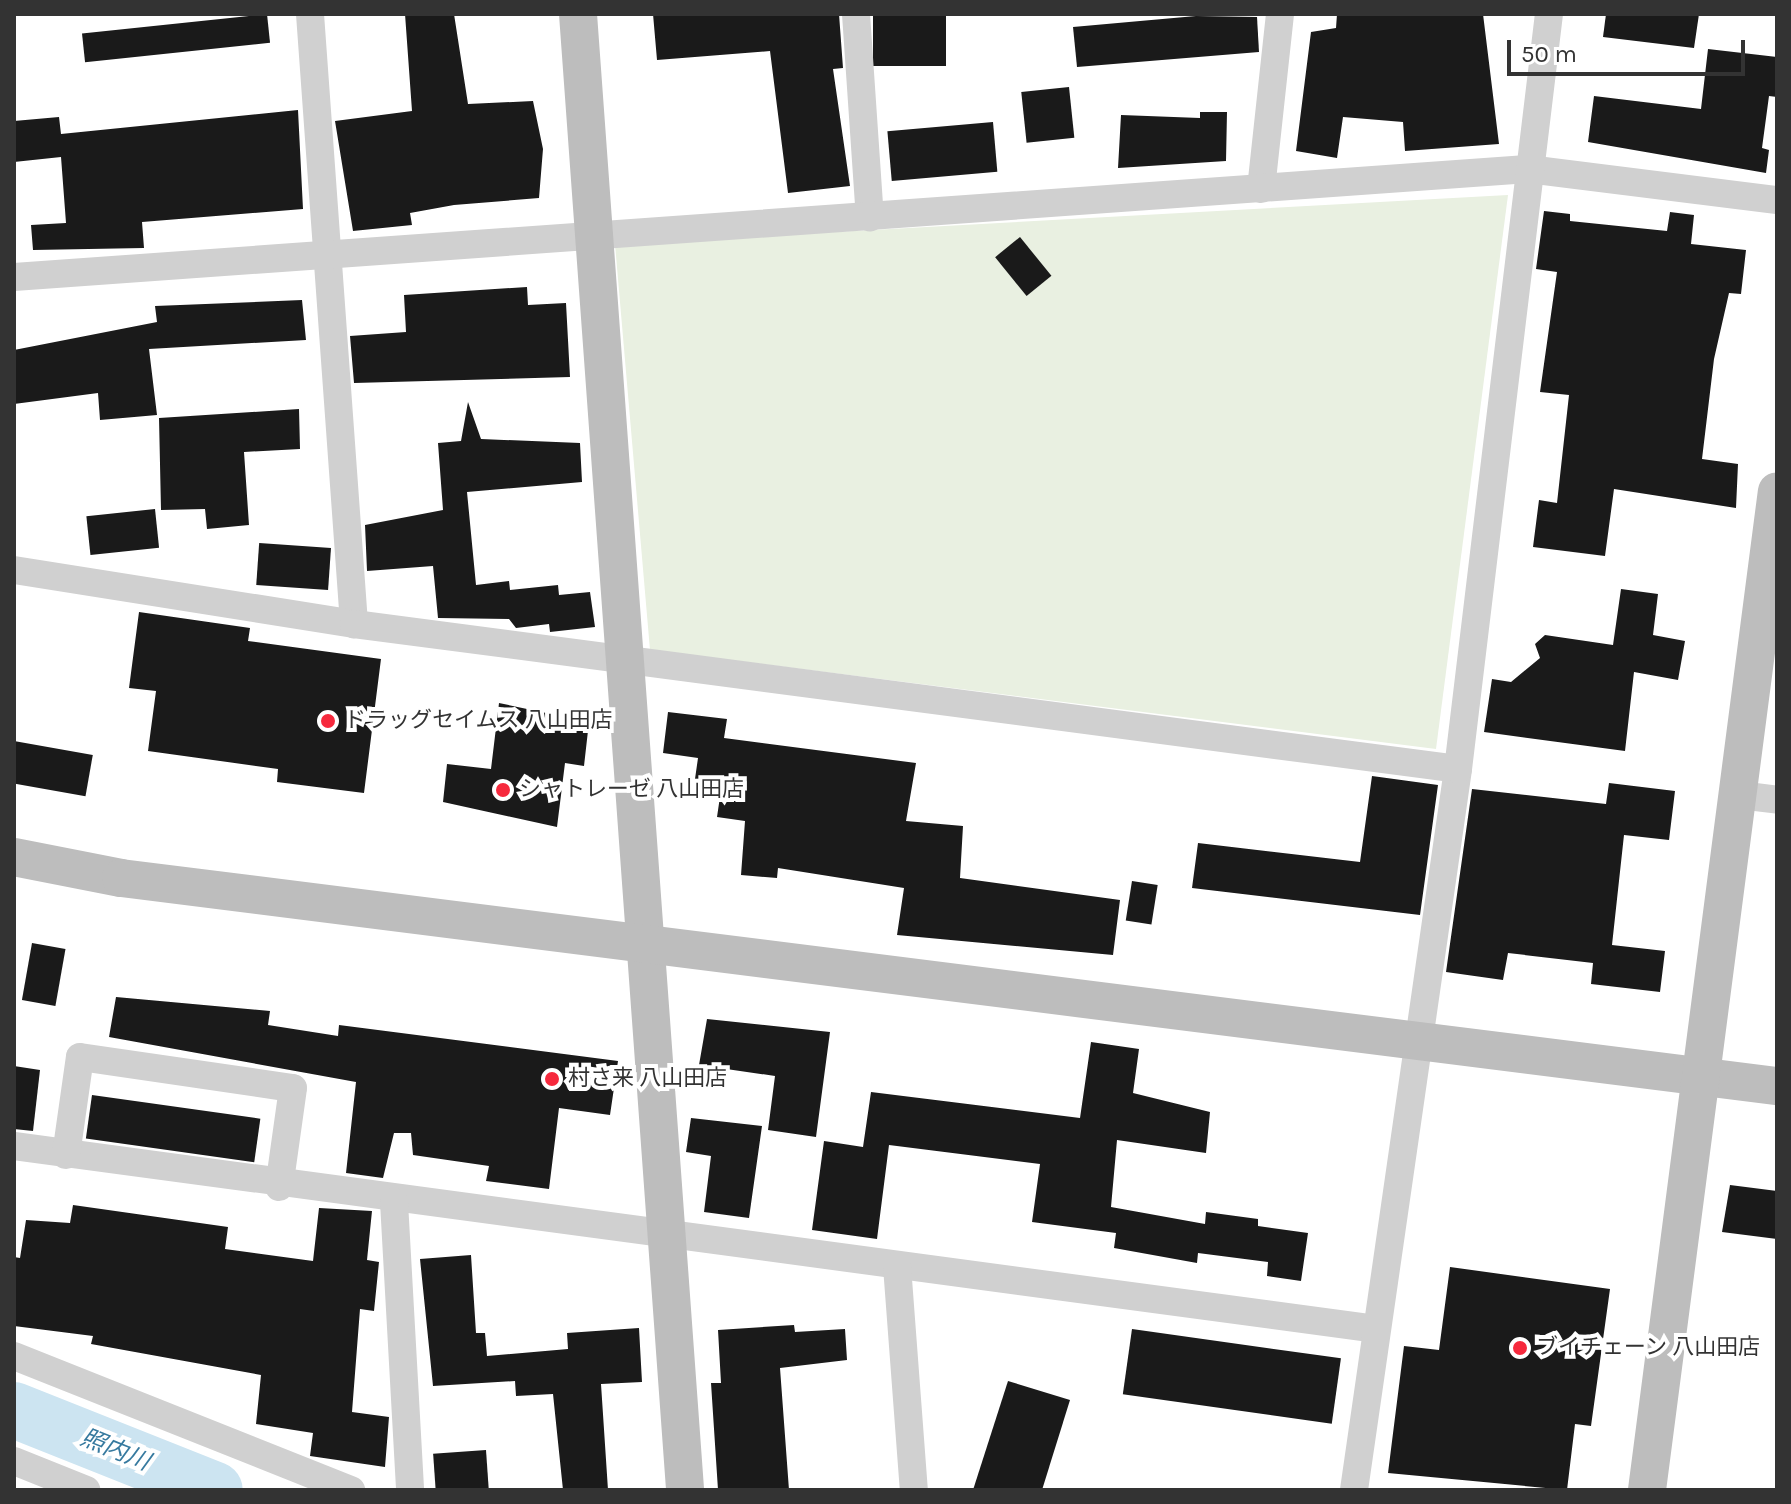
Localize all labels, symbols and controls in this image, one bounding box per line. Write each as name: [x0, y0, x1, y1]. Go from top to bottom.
scale bar: [1511, 24, 1749, 74]
text: 50 m: [1521, 40, 1577, 68]
place label: ドラッグセイムス 八山田店: [344, 708, 613, 734]
marker: ドラッグセイムス 八山田店: [319, 712, 337, 730]
place label: シャトレーゼ 八山田店: [519, 777, 744, 803]
marker: シャトレーゼ 八山田店: [494, 781, 512, 799]
place label: 村さ来 八山田店: [568, 1066, 727, 1092]
marker: 村さ来 八山田店: [543, 1070, 561, 1088]
place label: ブイチェーン 八山田店: [1536, 1335, 1761, 1361]
marker: ブイチェーン 八山田店: [1511, 1339, 1529, 1357]
water label: 照内川: [76, 1423, 154, 1477]

